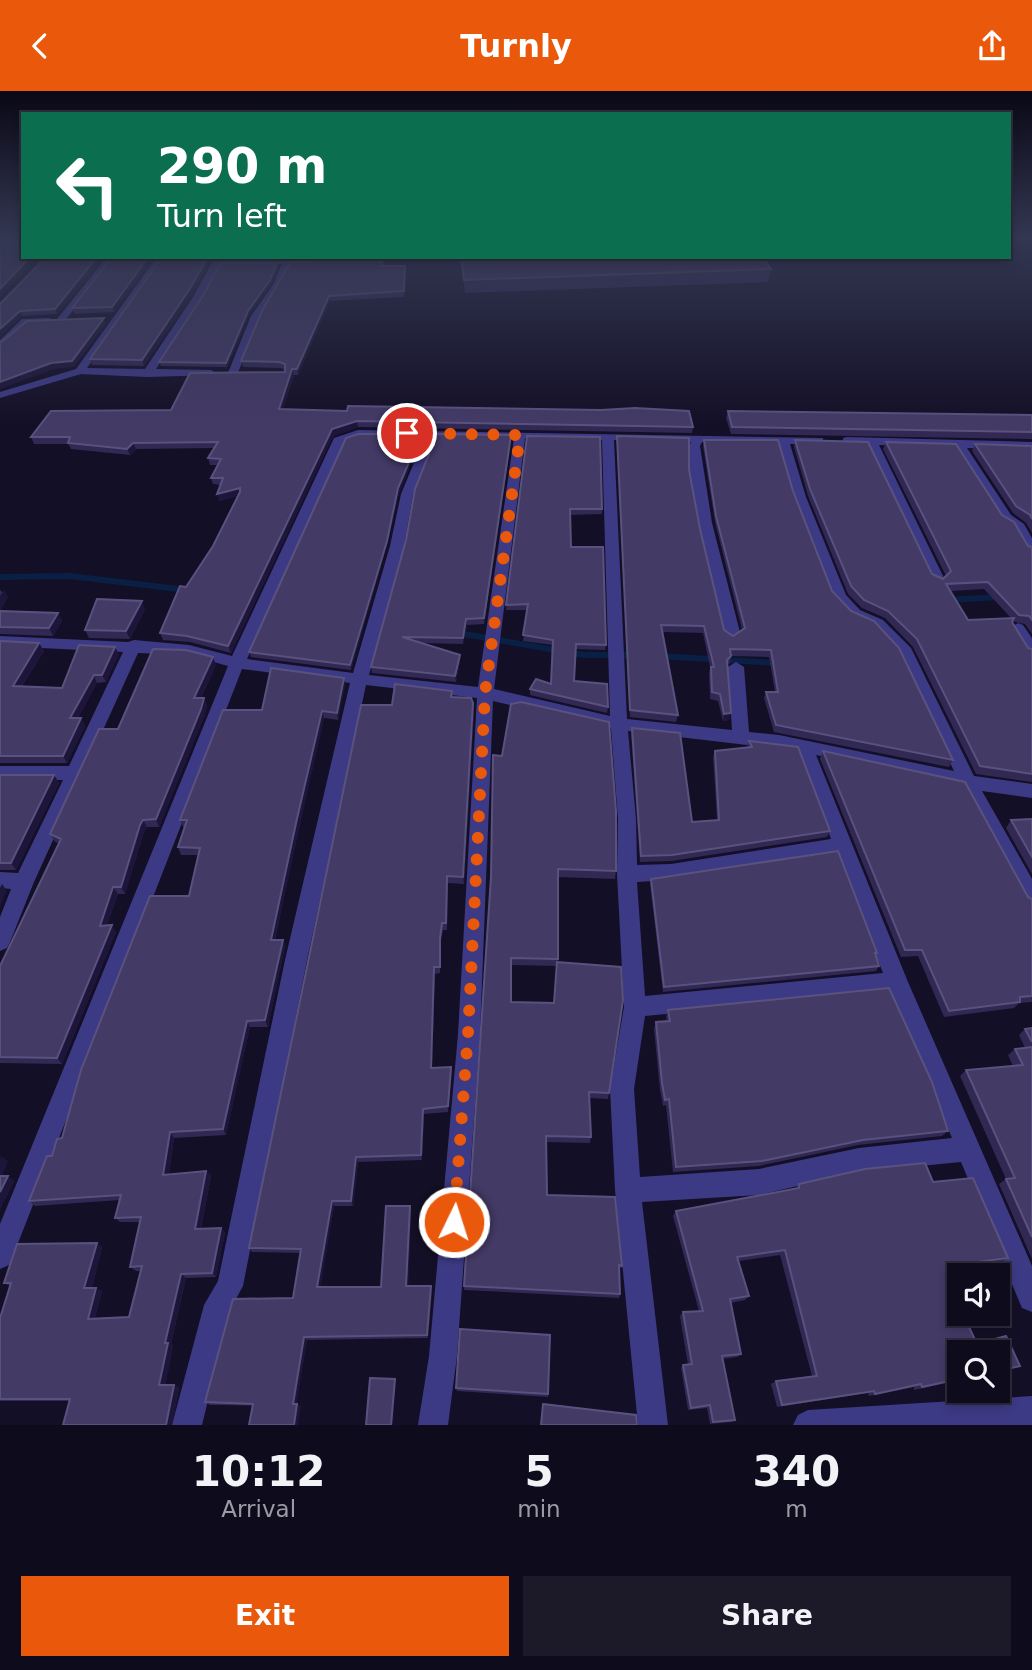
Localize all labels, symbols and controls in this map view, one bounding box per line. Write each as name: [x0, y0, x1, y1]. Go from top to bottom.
icon: back: [21, 27, 59, 65]
text: Turnly: [460, 27, 572, 65]
icon: share: [973, 27, 1011, 65]
text: 290 m: [157, 138, 327, 195]
icon: left: [42, 140, 133, 231]
text: Turn left: [157, 197, 287, 235]
pin: [377, 403, 437, 463]
icon: arrive: [388, 414, 426, 452]
position arrow: [417, 1185, 491, 1259]
map controls: [947, 1263, 1010, 1403]
button: sound: [947, 1263, 1010, 1326]
button: search: [947, 1340, 1010, 1403]
text: 10:12: [192, 1447, 326, 1496]
text: 5: [524, 1447, 554, 1496]
text: 340: [753, 1447, 840, 1496]
text: Arrival: [221, 1496, 296, 1522]
text: min: [517, 1496, 561, 1522]
text: m: [785, 1496, 808, 1522]
button: Exit: [21, 1576, 509, 1656]
button: Share: [523, 1576, 1011, 1656]

